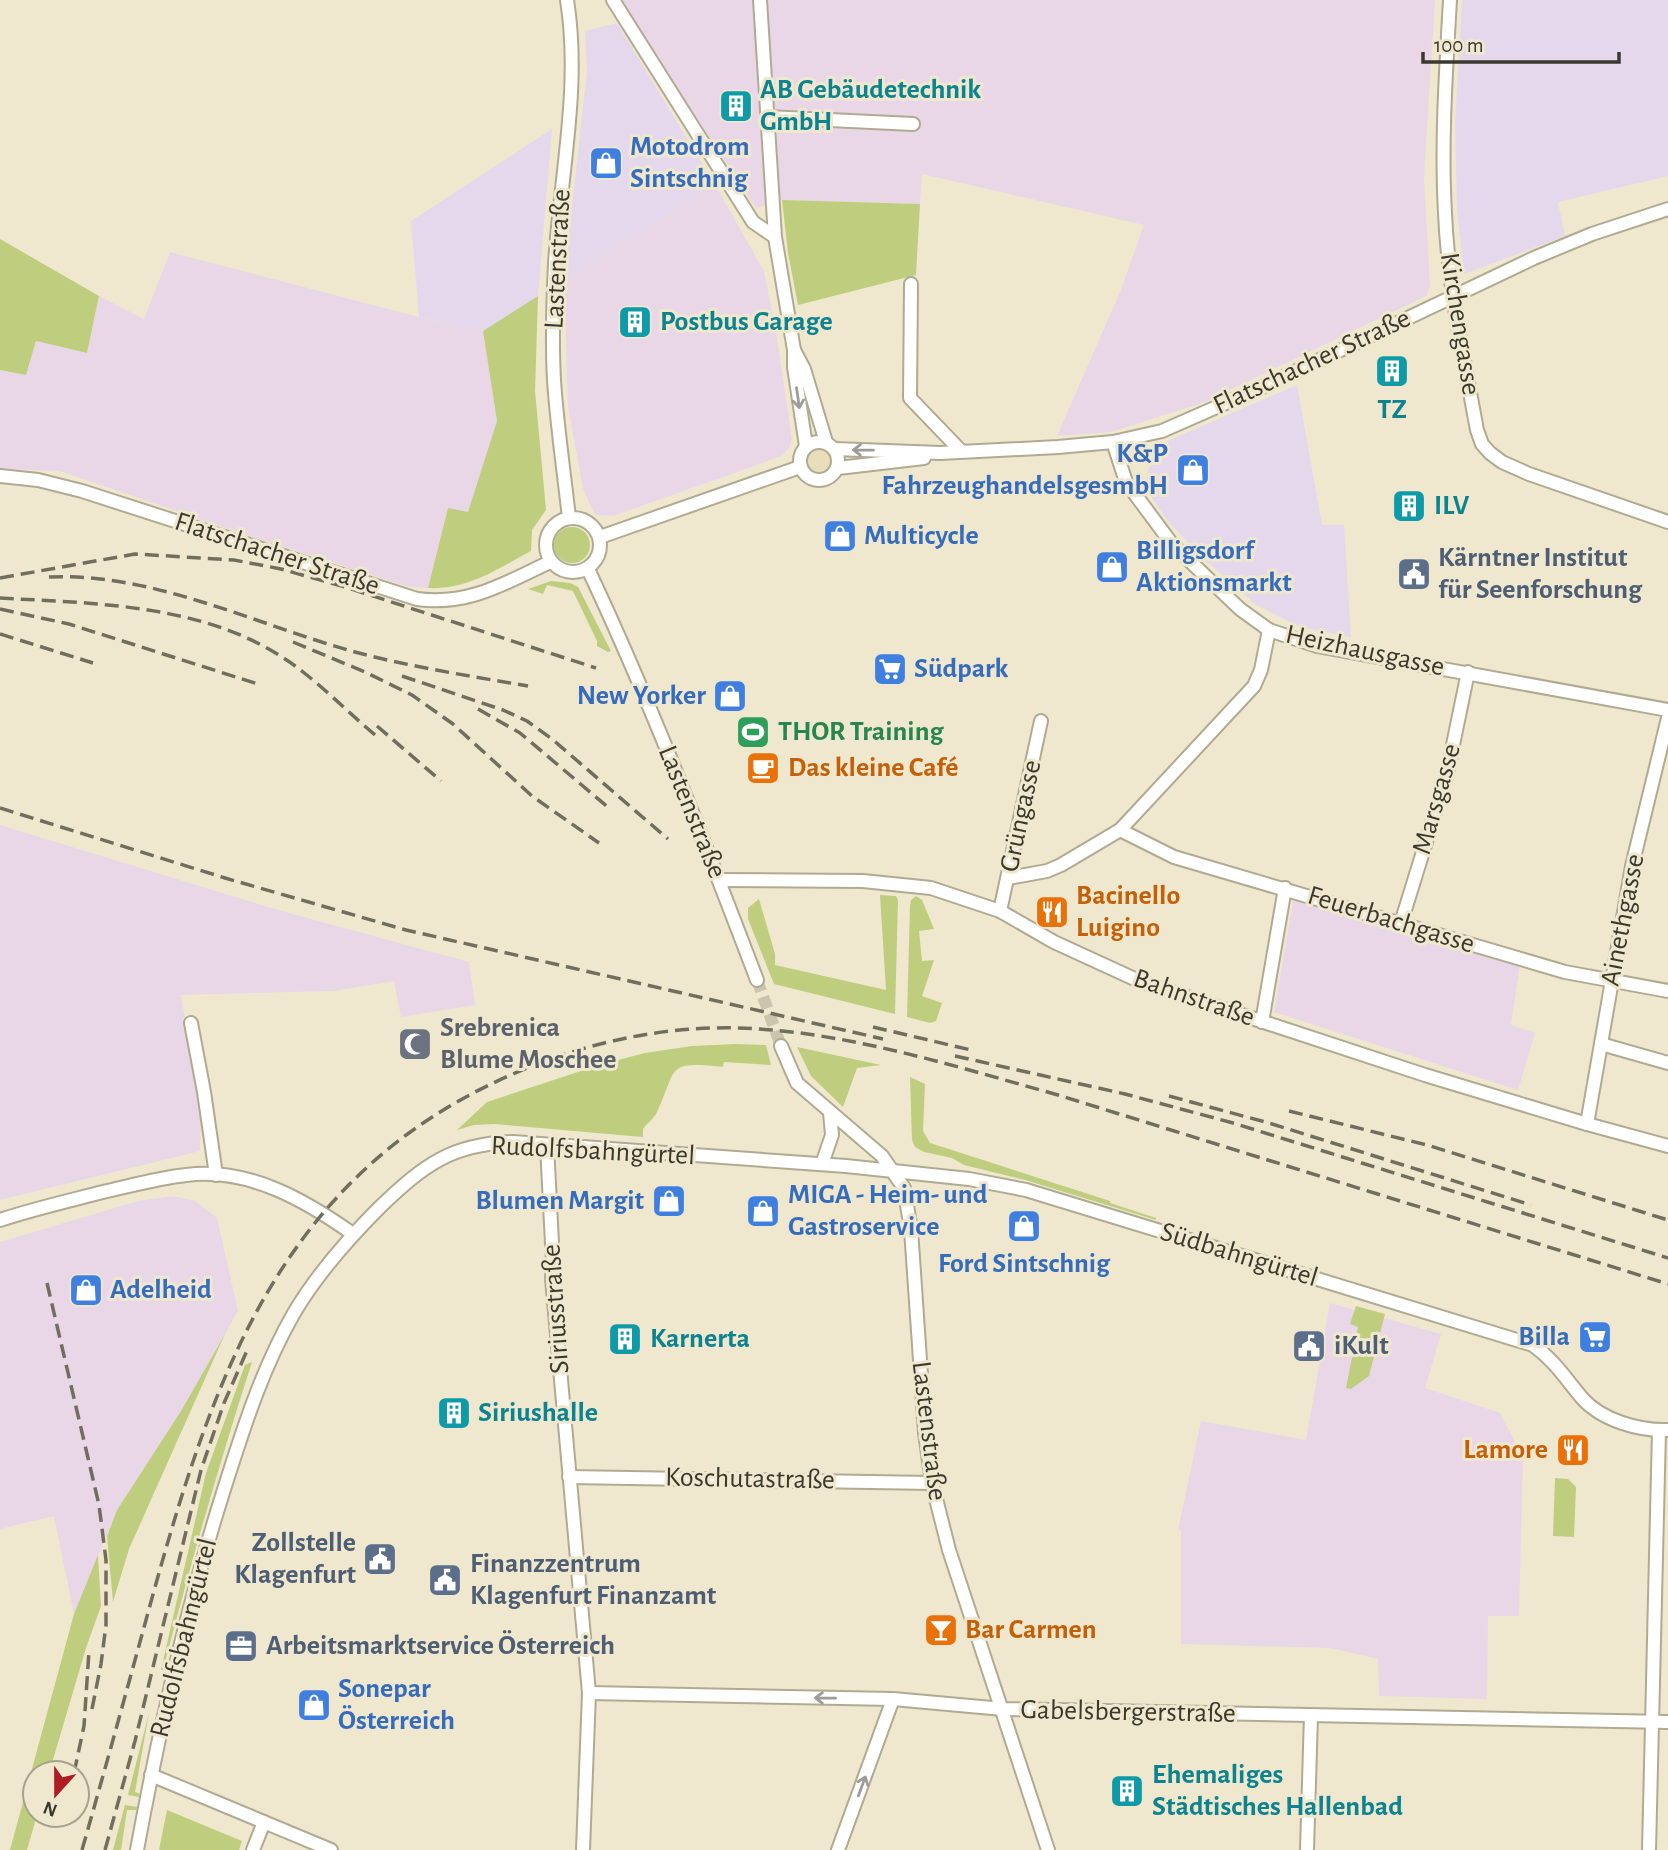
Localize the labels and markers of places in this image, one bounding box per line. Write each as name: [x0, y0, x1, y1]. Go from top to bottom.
place label: AB Gebäudetechnik GmbH: [760, 76, 981, 136]
building icon: AB Gebäudetechnik GmbH: [717, 87, 755, 125]
place label: Motodrom Sintschnig: [630, 133, 750, 193]
shop icon: Motodrom Sintschnig: [587, 144, 625, 182]
building icon: Postbus Garage: [616, 303, 654, 341]
place label: Postbus Garage: [660, 308, 833, 336]
building icon: TZ: [1373, 352, 1411, 390]
place label: TZ: [1377, 396, 1407, 424]
place label: K&P FahrzeughandelsgesmbH: [881, 440, 1168, 500]
shop icon: K&P FahrzeughandelsgesmbH: [1174, 451, 1212, 489]
building icon: ILV: [1390, 487, 1428, 525]
place label: ILV: [1434, 492, 1470, 520]
shop icon: Multicycle: [821, 517, 859, 555]
place label: Multicycle: [864, 522, 979, 550]
place label: Billigsdorf Aktionsmarkt: [1136, 537, 1292, 597]
place label: Kärntner Institut für Seenforschung: [1438, 544, 1643, 604]
shop icon: Billigsdorf Aktionsmarkt: [1093, 548, 1131, 586]
public building icon: Kärntner Institut für Seenforschung: [1395, 555, 1433, 593]
supermarket icon: Südpark: [871, 650, 909, 688]
place label: Südpark: [914, 655, 1008, 683]
shop icon: New Yorker: [711, 677, 749, 715]
place label: New Yorker: [577, 682, 706, 710]
sports icon: THOR Training: [734, 713, 772, 751]
place label: THOR Training: [778, 718, 944, 746]
cafe icon: Das kleine Café: [744, 749, 782, 787]
place label: Das kleine Café: [788, 754, 959, 782]
place label: Bacinello Luigino: [1076, 882, 1180, 942]
restaurant icon: Bacinello Luigino: [1033, 893, 1071, 931]
place label: Srebrenica Blume Moschee: [440, 1014, 617, 1074]
mosque icon: Srebrenica Blume Moschee: [396, 1025, 434, 1063]
place label: MIGA - Heim- und Gastroservice: [788, 1181, 988, 1241]
shop icon: Blumen Margit: [650, 1182, 688, 1220]
place label: Blumen Margit: [475, 1187, 645, 1215]
shop icon: MIGA - Heim- und Gastroservice: [744, 1192, 782, 1230]
shop icon: Ford Sintschnig: [1005, 1207, 1043, 1245]
place label: Ford Sintschnig: [938, 1250, 1111, 1278]
shop icon: Adelheid: [67, 1271, 105, 1309]
place label: Adelheid: [110, 1276, 212, 1304]
supermarket icon: Billa: [1576, 1318, 1614, 1356]
building icon: Karnerta: [606, 1320, 644, 1358]
place label: Billa: [1518, 1323, 1570, 1351]
place label: Karnerta: [650, 1325, 750, 1353]
public building icon: iKult: [1290, 1327, 1328, 1365]
place label: iKult: [1334, 1332, 1389, 1360]
building icon: Siriushalle: [435, 1394, 473, 1432]
place label: Siriushalle: [478, 1399, 598, 1427]
restaurant icon: Lamore: [1554, 1431, 1592, 1469]
place label: Lamore: [1463, 1436, 1548, 1464]
place label: Zollstelle Klagenfurt: [234, 1529, 357, 1589]
public building icon: Zollstelle Klagenfurt: [361, 1540, 399, 1578]
place label: Finanzzentrum Klagenfurt Finanzamt: [470, 1550, 717, 1610]
public building icon: Finanzzentrum Klagenfurt Finanzamt: [426, 1561, 464, 1599]
bar icon: Bar Carmen: [922, 1611, 960, 1649]
place label: Bar Carmen: [965, 1616, 1097, 1644]
office icon: Arbeitsmarktservice Österreich: [222, 1627, 260, 1665]
place label: Arbeitsmarktservice Österreich: [266, 1630, 615, 1660]
place label: Sonepar Österreich: [338, 1675, 455, 1735]
shop icon: Sonepar Österreich: [295, 1686, 333, 1724]
place label: Ehemaliges Städtisches Hallenbad: [1152, 1761, 1403, 1821]
building icon: Ehemaliges Städtisches Hallenbad: [1108, 1772, 1146, 1810]

